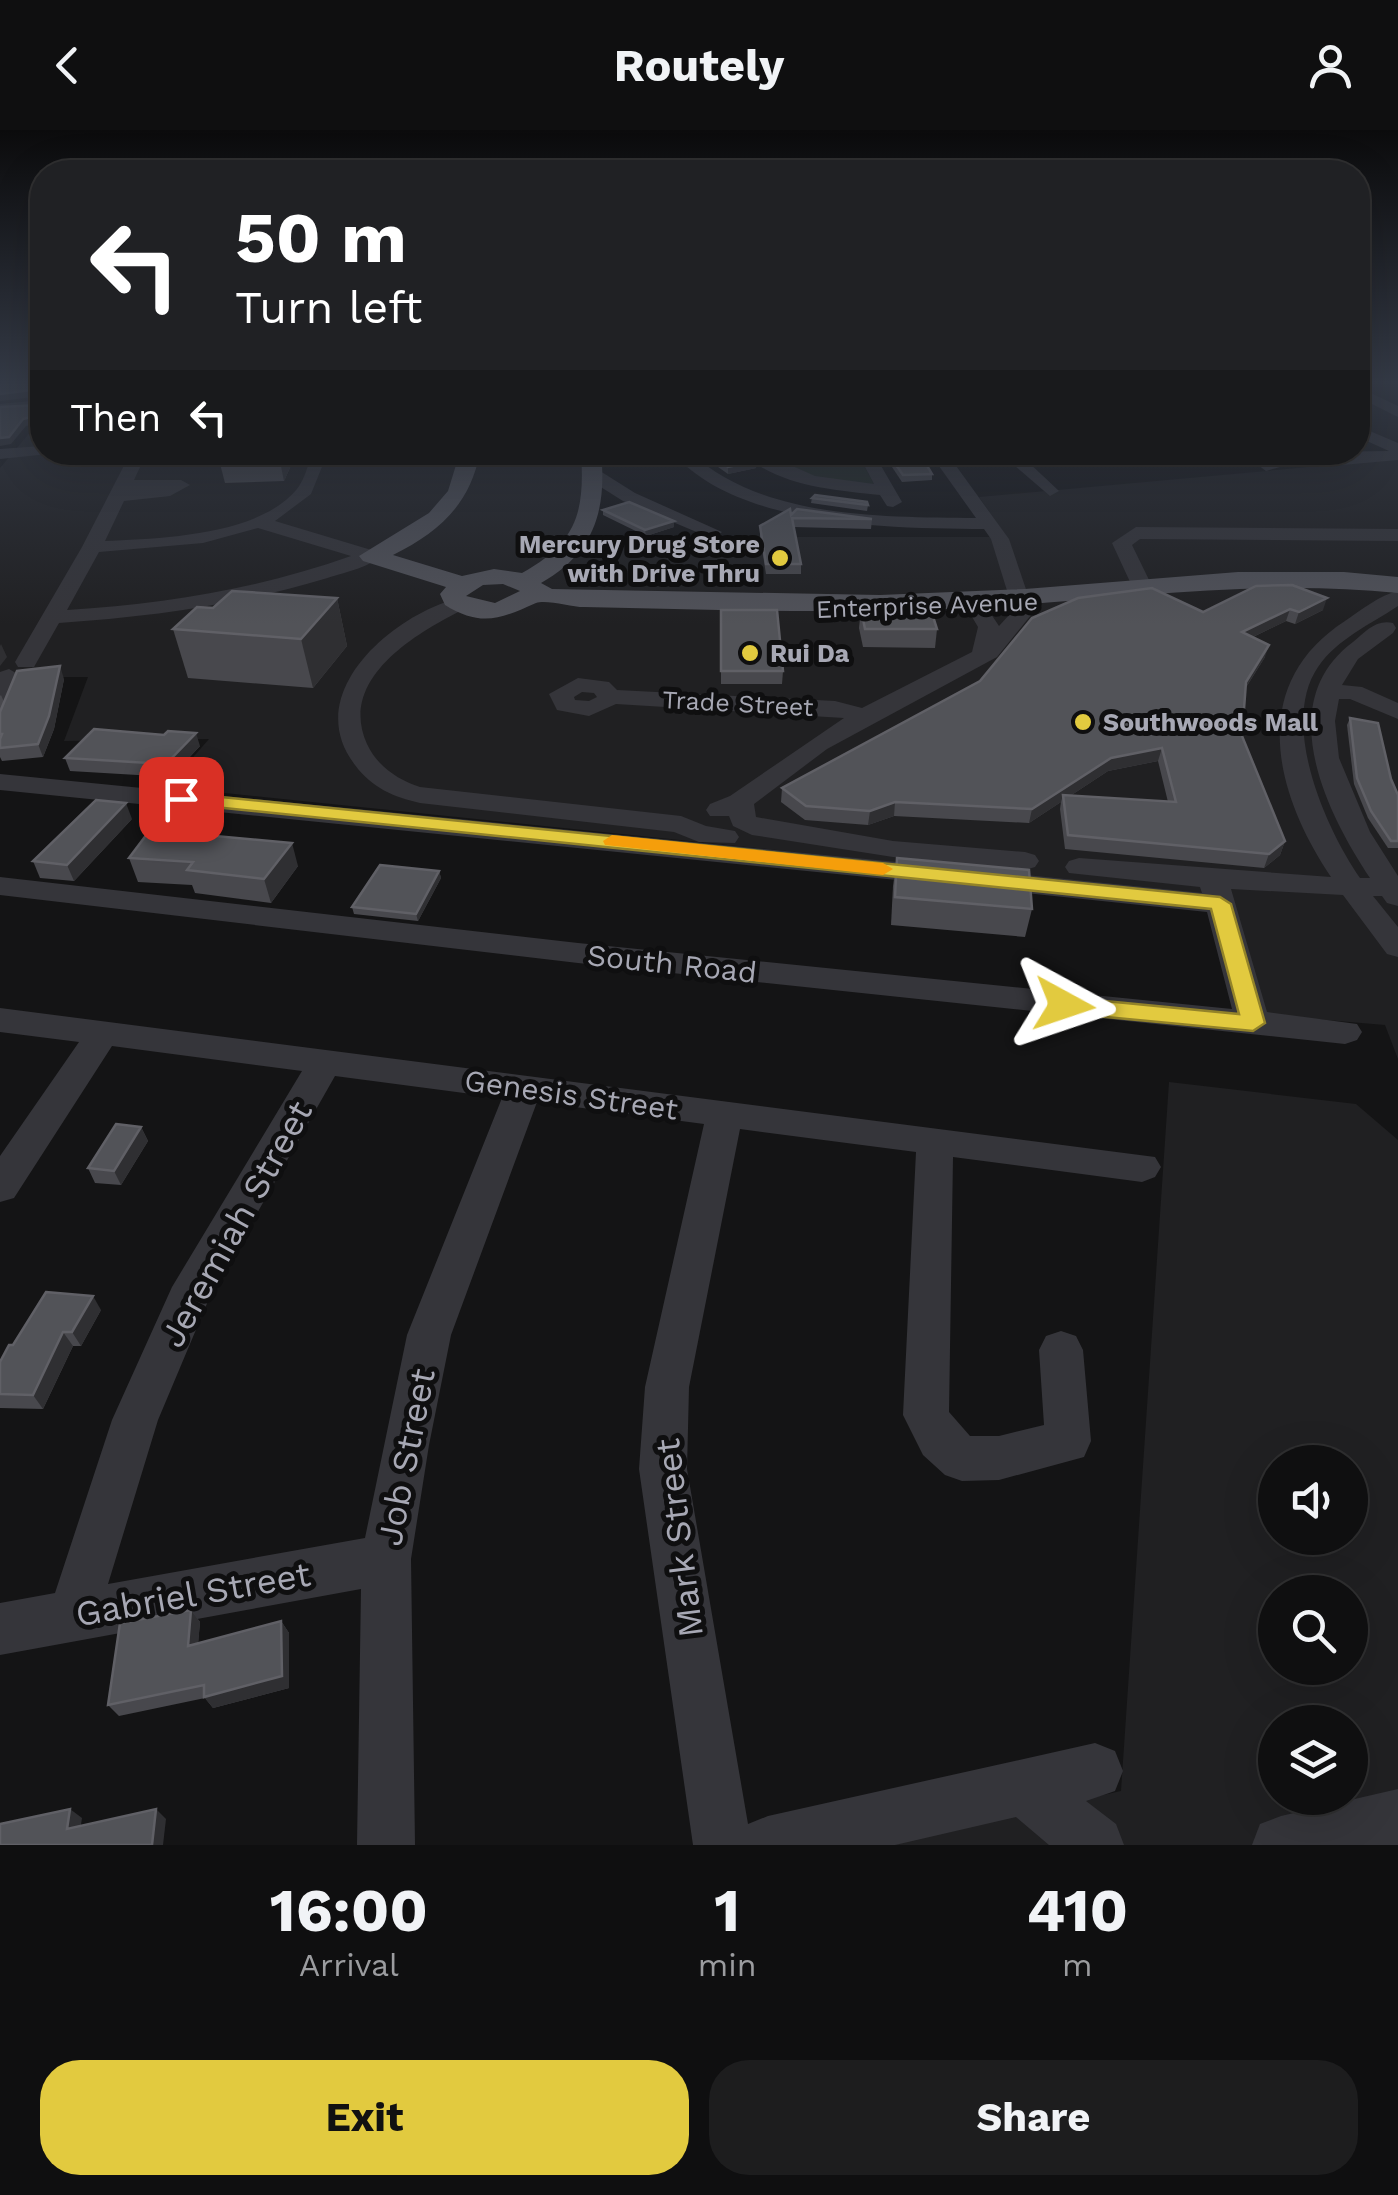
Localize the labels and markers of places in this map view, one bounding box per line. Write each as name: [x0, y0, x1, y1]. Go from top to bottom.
place label: Mercury Drug Store with Drive Thru: [519, 530, 760, 588]
marker: Mercury Drug Store with Drive Thru: [769, 547, 791, 569]
place label: Rui Da: [770, 639, 850, 668]
marker: Rui Da: [739, 642, 761, 664]
place label: Southwoods Mall: [1103, 708, 1319, 737]
marker: Southwoods Mall: [1072, 711, 1094, 733]
pin: [139, 757, 224, 842]

